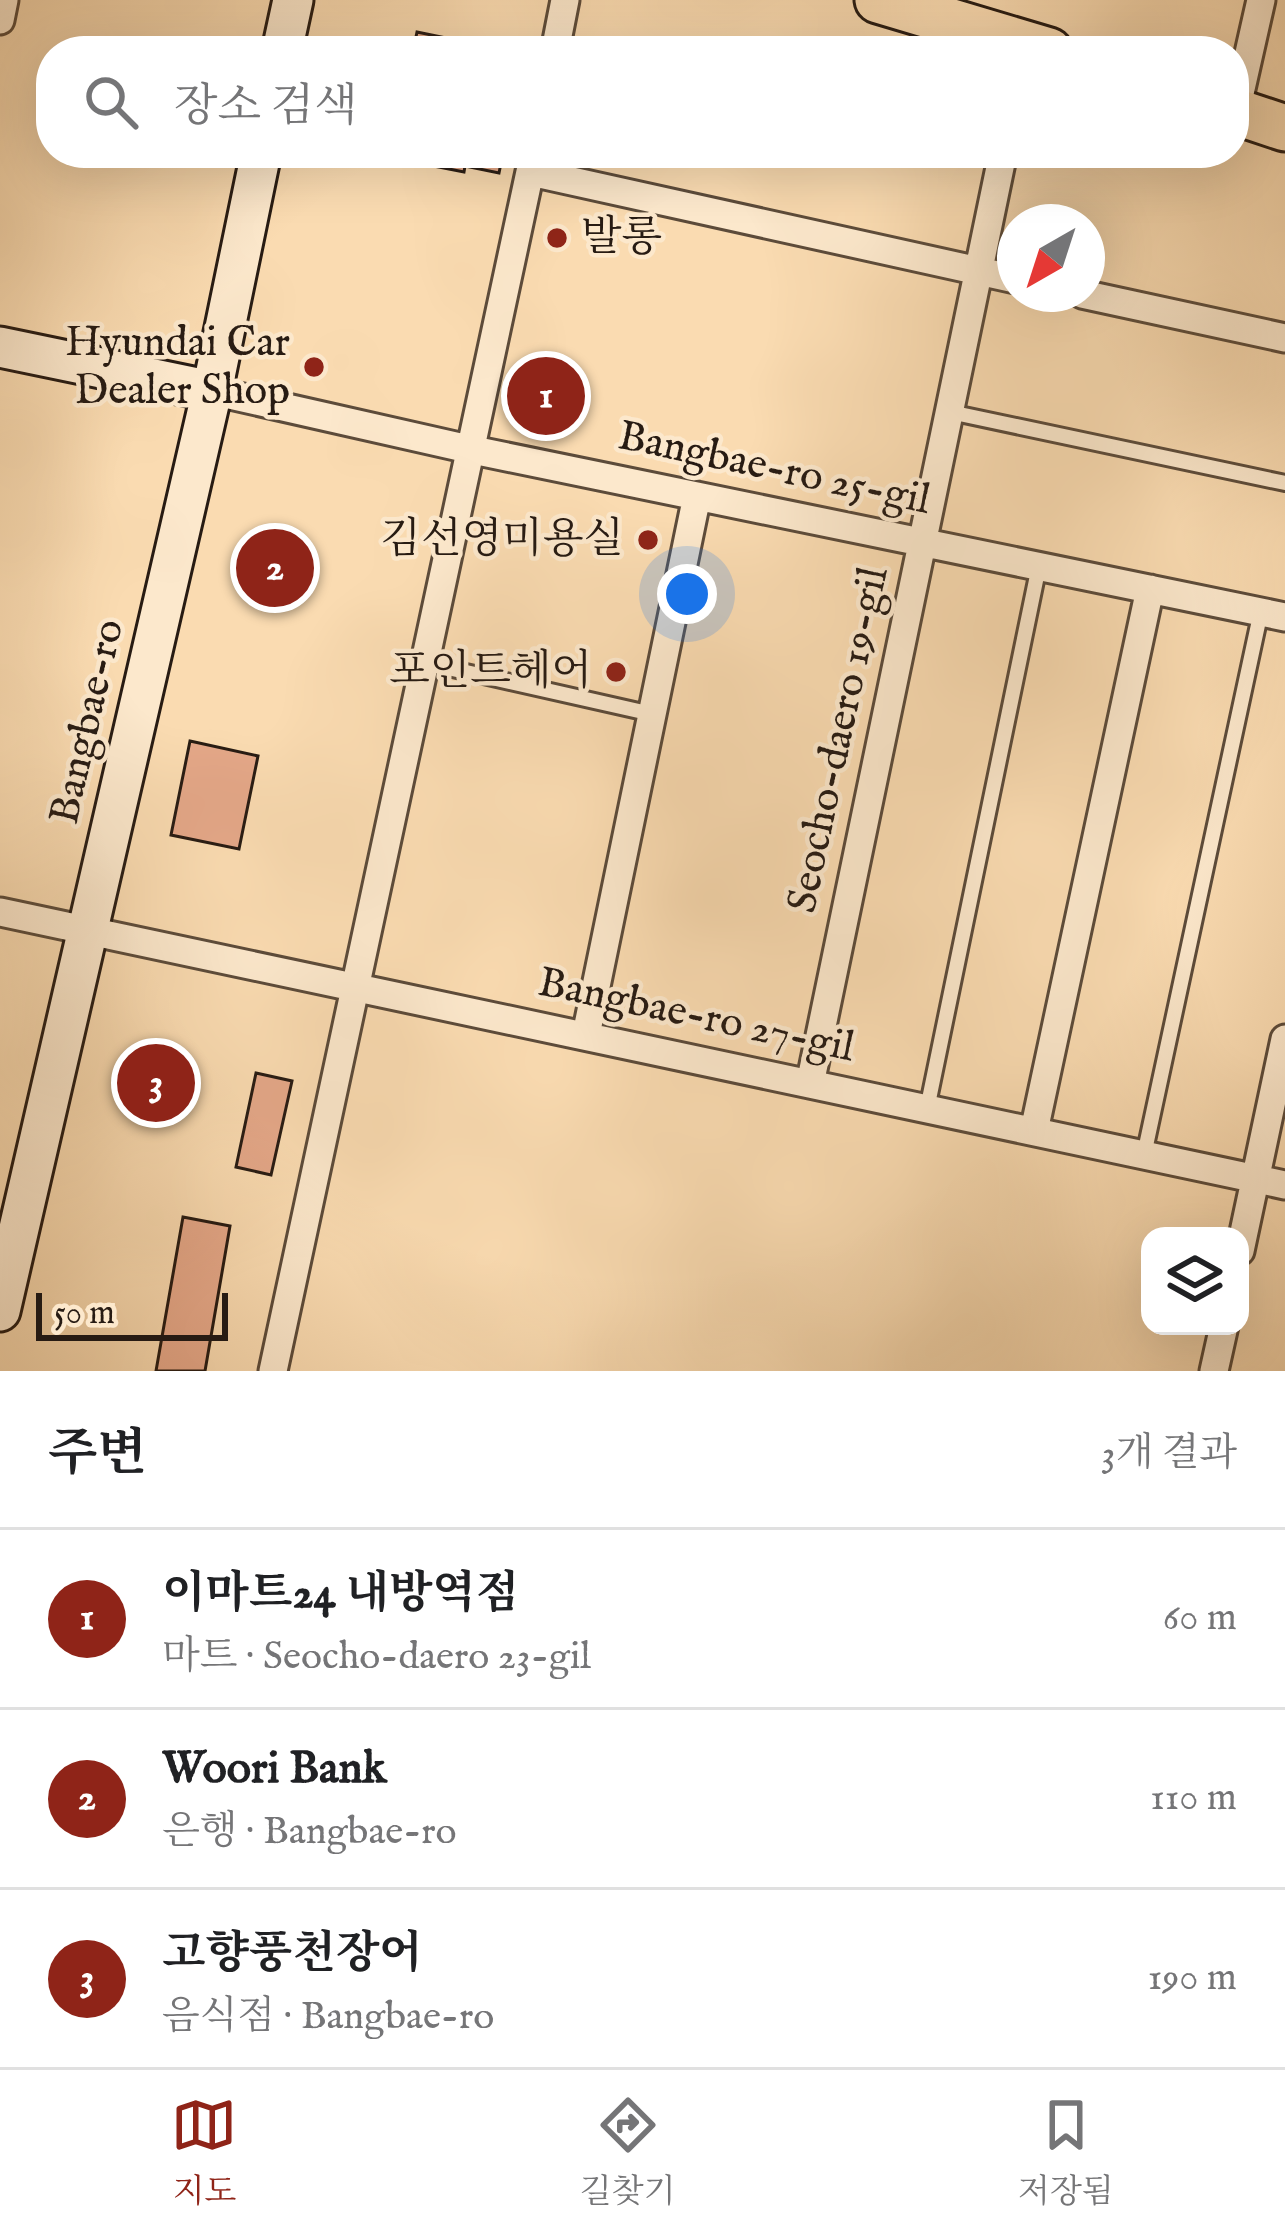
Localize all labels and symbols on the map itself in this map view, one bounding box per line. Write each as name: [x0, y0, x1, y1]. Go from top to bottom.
north arrow: [997, 204, 1105, 312]
place label: 발롱: [581, 212, 662, 265]
marker: 발롱: [544, 225, 570, 251]
place label: Hyundai Car Dealer Shop: [65, 317, 290, 418]
pin: 1: [507, 351, 585, 441]
marker: Hyundai Car Dealer Shop: [301, 354, 327, 380]
street label: Bangbae-ro 25-gil: [613, 410, 935, 528]
place label: 김선영미용실: [381, 514, 624, 567]
pin: 2: [236, 523, 314, 613]
marker: 김선영미용실: [635, 527, 661, 553]
street label: Seocho-daero 19-gil: [776, 562, 902, 918]
your location: [657, 564, 717, 624]
street label: Bangbae-ro: [39, 614, 137, 830]
place label: 포인트헤어: [389, 646, 592, 699]
marker: 포인트헤어: [603, 659, 629, 685]
street label: Bangbae-ro 27-gil: [533, 957, 859, 1075]
pin: 3: [117, 1038, 195, 1128]
scale bar: [36, 1287, 228, 1340]

